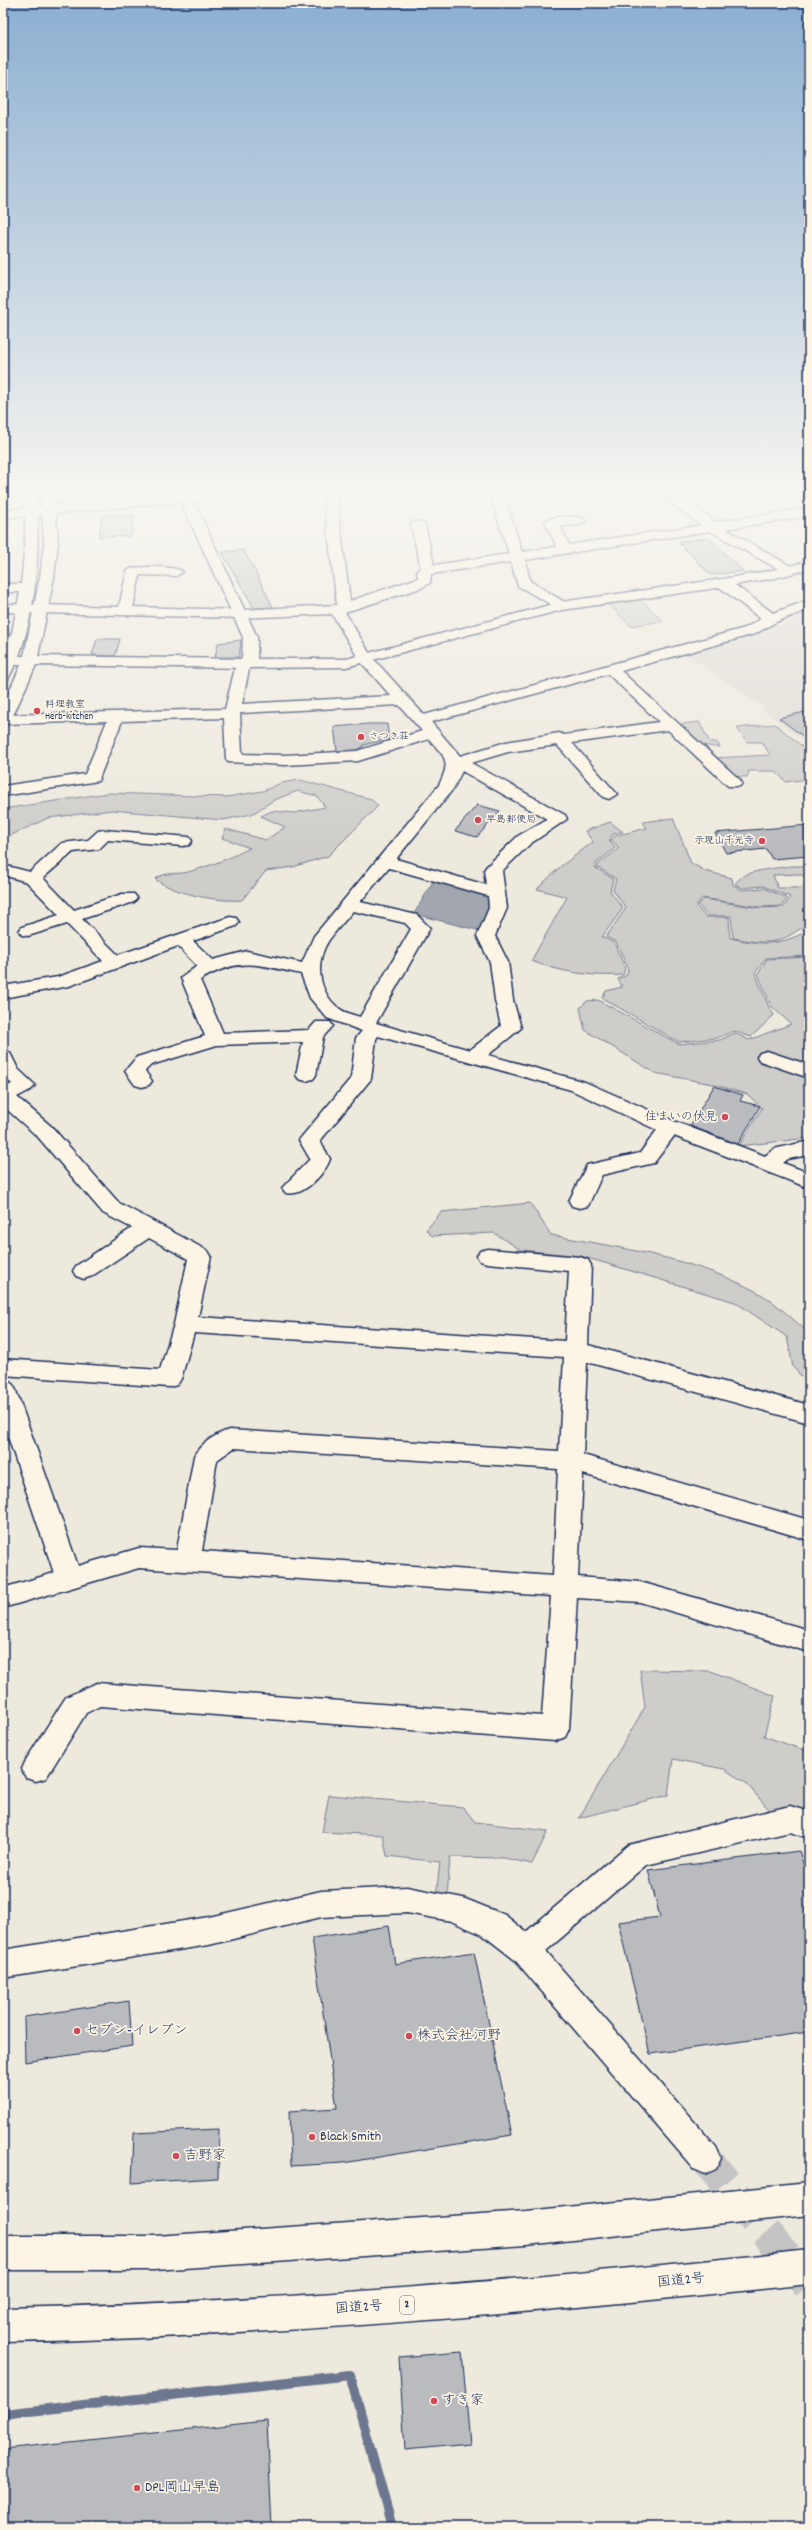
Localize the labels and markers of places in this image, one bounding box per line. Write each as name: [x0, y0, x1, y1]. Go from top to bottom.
place label: 料理教室 Herb-kitchen: [45, 698, 94, 724]
marker: 料理教室 Herb-kitchen: [32, 706, 42, 716]
place label: さつき荘: [369, 730, 409, 744]
marker: さつき荘: [356, 732, 366, 742]
place label: 早島郵便局: [486, 813, 536, 827]
marker: 早島郵便局: [473, 815, 483, 825]
place label: 示現山千光寺: [694, 834, 754, 848]
marker: 示現山千光寺: [757, 836, 767, 846]
place label: 住まいの伏見: [645, 1109, 717, 1126]
marker: 住まいの伏見: [720, 1112, 730, 1122]
place label: セブン-イレブン: [85, 2021, 188, 2041]
marker: セブン-イレブン: [72, 2026, 82, 2036]
place label: 株式会社河野: [417, 2026, 501, 2046]
marker: 株式会社河野: [404, 2031, 414, 2041]
place label: Black Smith: [320, 2127, 381, 2147]
marker: Black Smith: [307, 2132, 317, 2142]
place label: 吉野家: [184, 2146, 226, 2166]
marker: 吉野家: [171, 2151, 181, 2161]
place label: すき家: [442, 2391, 484, 2411]
marker: すき家: [429, 2396, 439, 2406]
place label: DPL岡山早島: [145, 2478, 220, 2498]
marker: DPL岡山早島: [132, 2483, 142, 2493]

